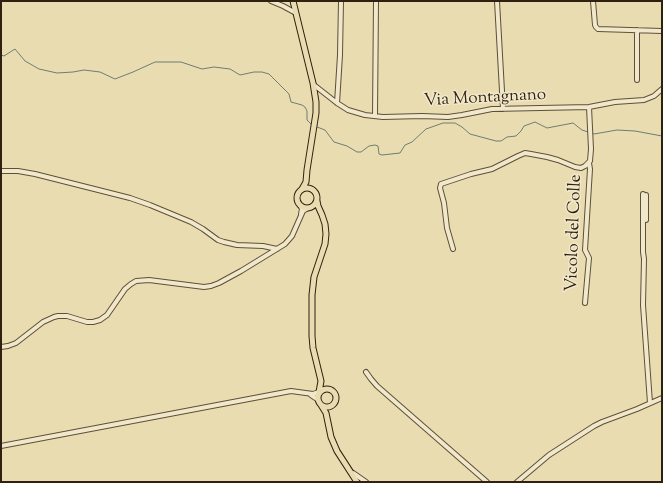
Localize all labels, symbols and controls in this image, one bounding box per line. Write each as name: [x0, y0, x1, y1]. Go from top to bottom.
street label: Via Montagnano: [423, 86, 547, 112]
street label: Vicolo del Colle: [563, 174, 587, 292]

